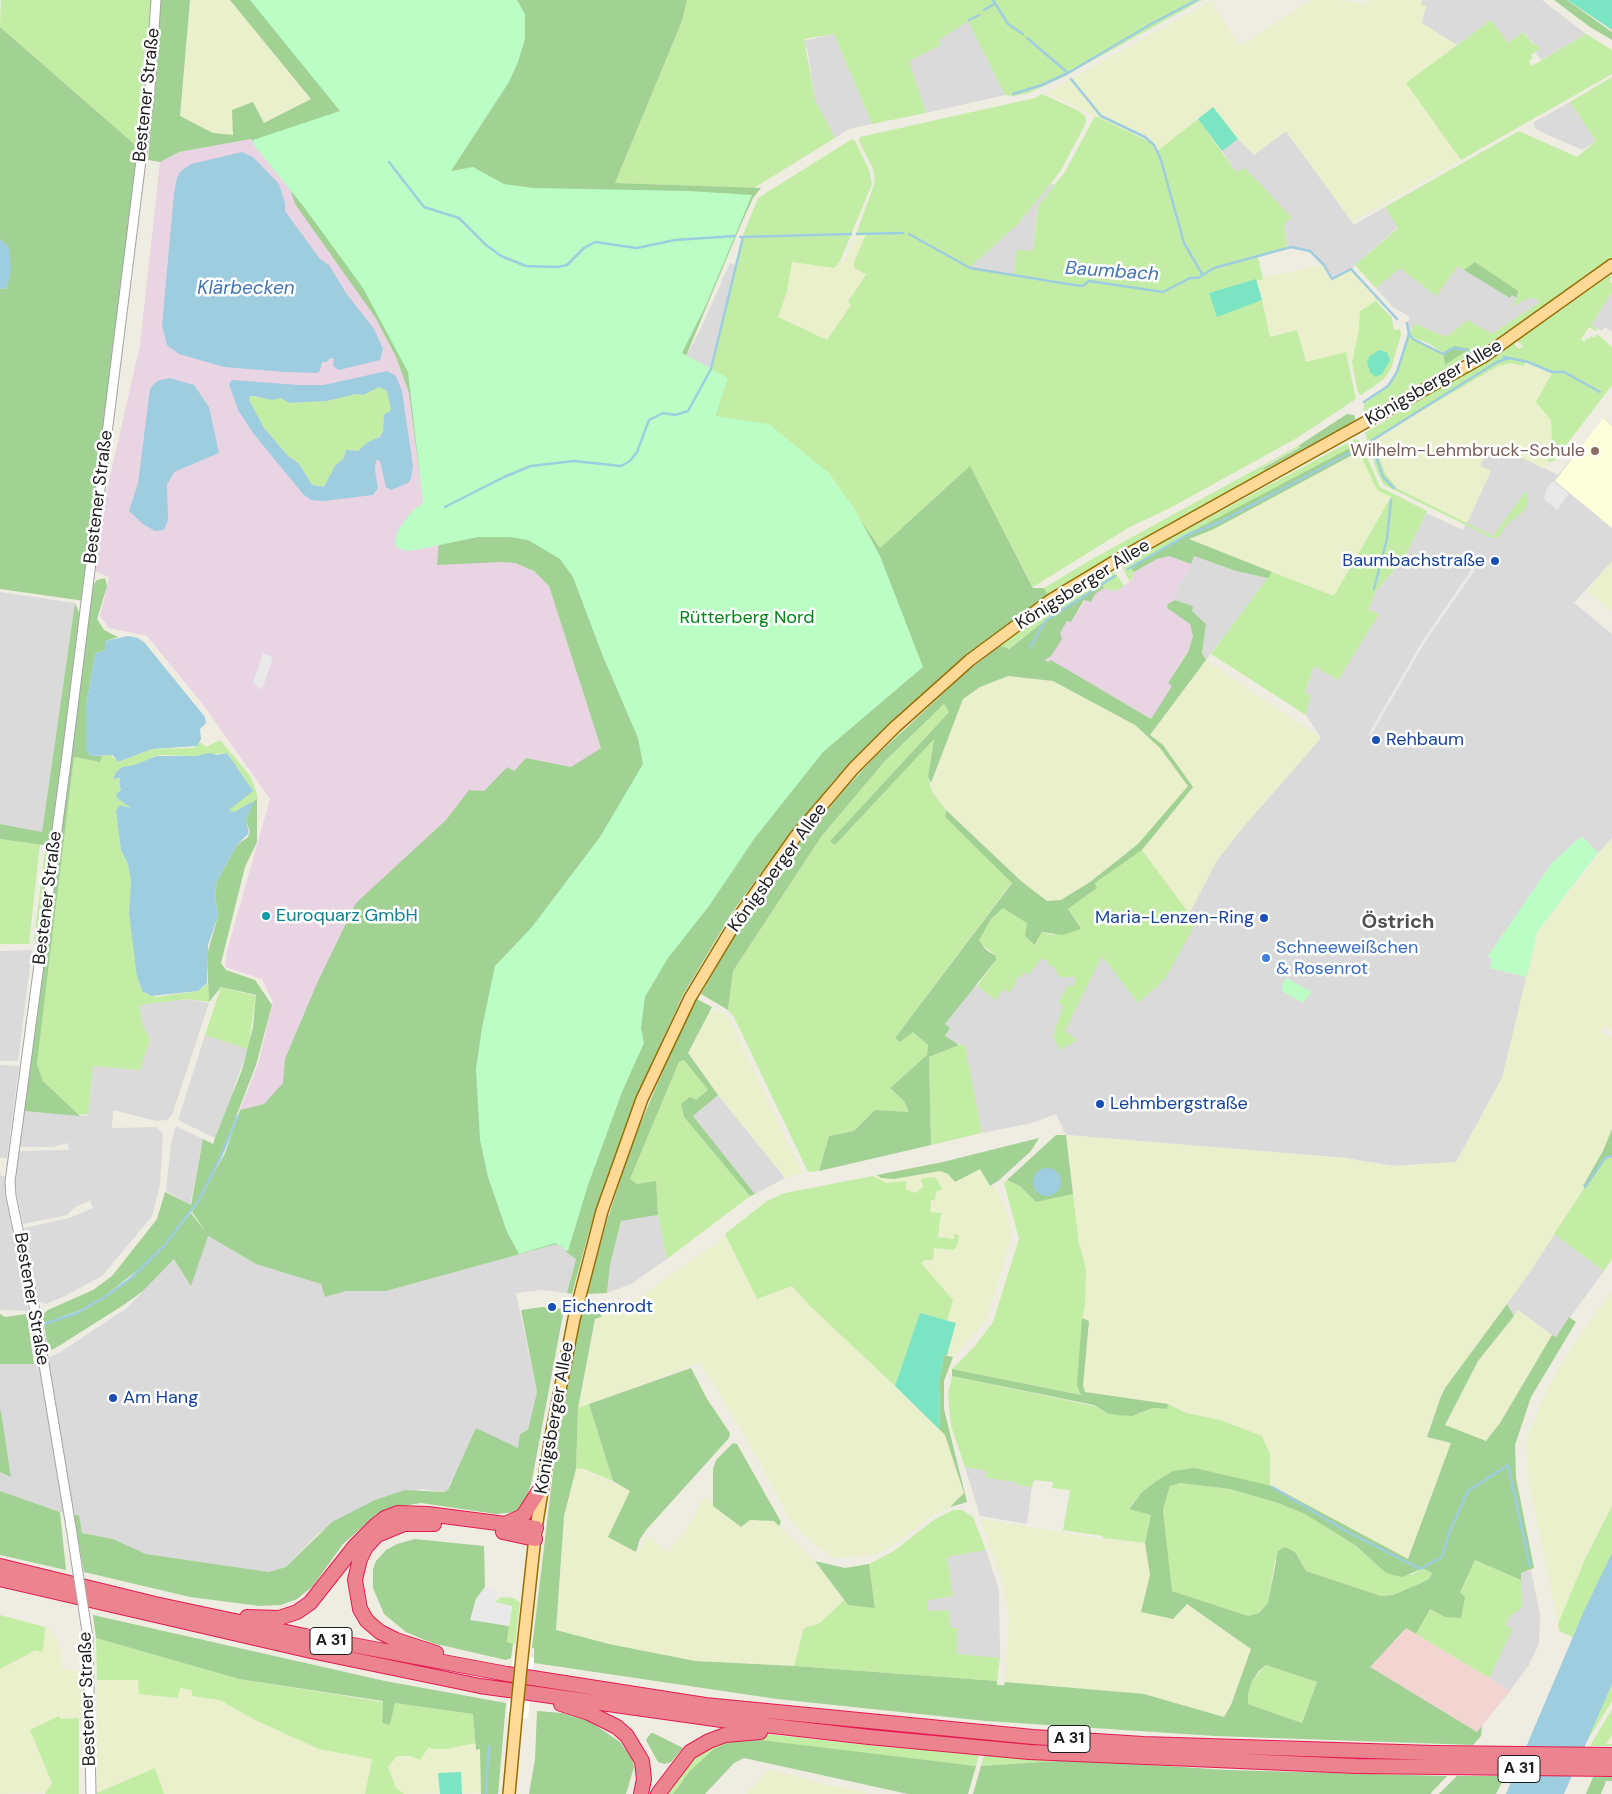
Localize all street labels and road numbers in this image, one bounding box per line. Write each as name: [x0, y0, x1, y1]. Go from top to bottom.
street label: Bestener Straße: [129, 27, 165, 163]
street label: Königsberger Allee: [1362, 335, 1506, 431]
street label: Bestener Straße: [80, 429, 118, 565]
street label: Königsberger Allee: [1012, 535, 1154, 635]
street label: Königsberger Allee: [724, 799, 832, 937]
street label: Bestener Straße: [29, 830, 67, 966]
street label: Bestener Straße: [9, 1231, 53, 1367]
street label: Königsberger Allee: [531, 1340, 579, 1496]
road number: A 31: [310, 1628, 352, 1654]
street label: Bestener Straße: [75, 1631, 101, 1767]
road number: A 31: [1048, 1726, 1090, 1752]
road number: A 31: [1498, 1756, 1540, 1782]

